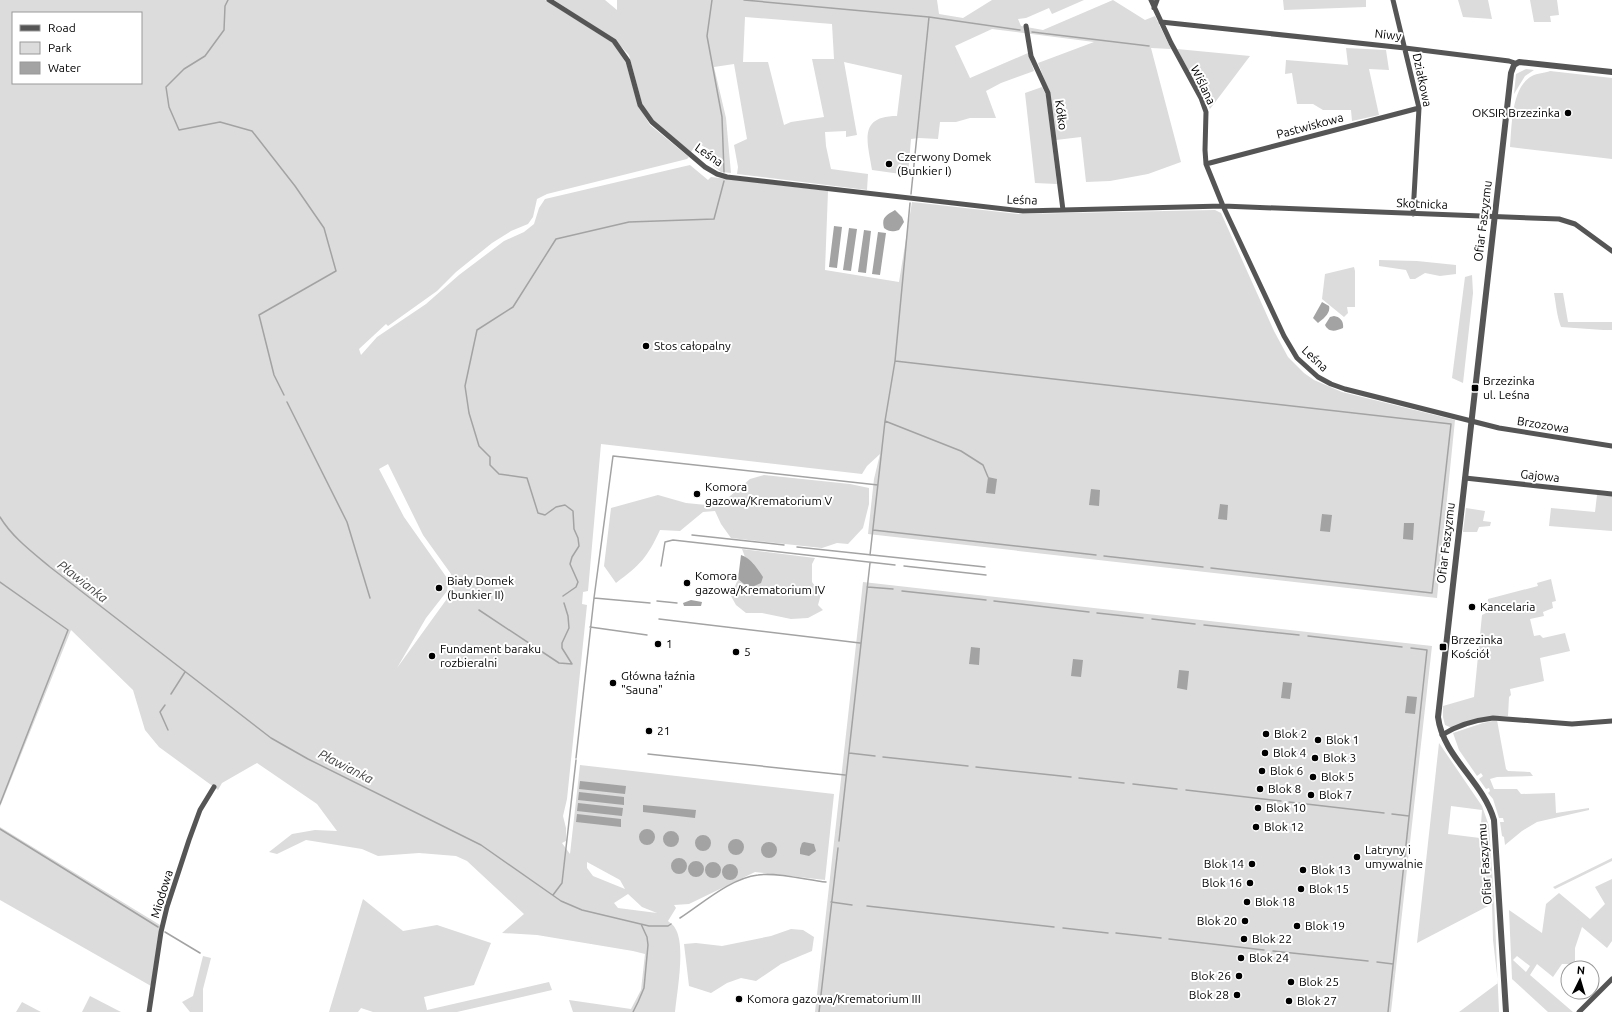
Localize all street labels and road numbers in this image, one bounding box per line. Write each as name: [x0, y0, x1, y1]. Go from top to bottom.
street label: Niwy: [1374, 27, 1402, 42]
street label: Działkowa: [1410, 52, 1435, 108]
street label: Wiślana: [1188, 63, 1218, 106]
street label: Kółko: [1053, 99, 1070, 131]
street label: Pastwiskowa: [1275, 110, 1345, 141]
street label: Leśna: [693, 140, 726, 169]
street label: Ofiar Faszyzmu: [1471, 180, 1494, 262]
street label: Leśna: [1006, 192, 1038, 207]
street label: Skotnicka: [1396, 196, 1448, 211]
street label: Leśna: [1300, 343, 1331, 374]
street label: Brzozowa: [1516, 414, 1570, 435]
street label: Gajowa: [1520, 467, 1560, 484]
street label: Ofiar Faszyzmu: [1434, 502, 1457, 584]
street label: Ofiar Faszyzmu: [1475, 823, 1494, 905]
street label: Miodowa: [148, 868, 175, 920]

